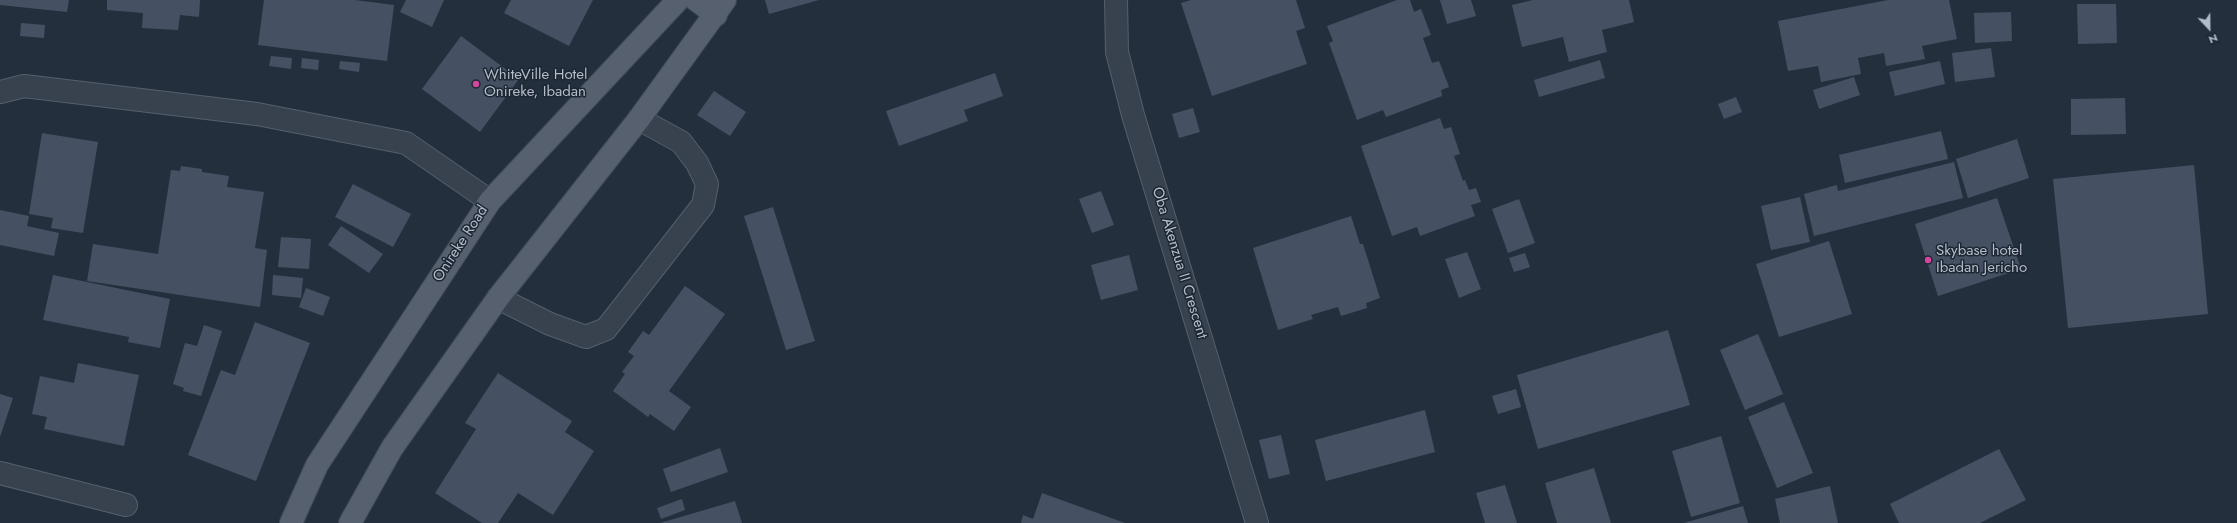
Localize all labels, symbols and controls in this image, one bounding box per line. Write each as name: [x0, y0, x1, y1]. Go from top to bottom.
north arrow: [2189, 8, 2229, 48]
text: N: [2206, 30, 2221, 48]
place label: WhiteVille Hotel Onireke, Ibadan: [484, 66, 587, 101]
marker: WhiteVille Hotel Onireke, Ibadan: [471, 79, 481, 89]
street label: Oba Akenzua II Crescent: [1147, 185, 1211, 341]
street label: Onireke Road: [430, 203, 492, 285]
place label: Skybase hotel Ibadan Jericho: [1936, 242, 2027, 277]
marker: Skybase hotel Ibadan Jericho: [1923, 255, 1933, 265]

